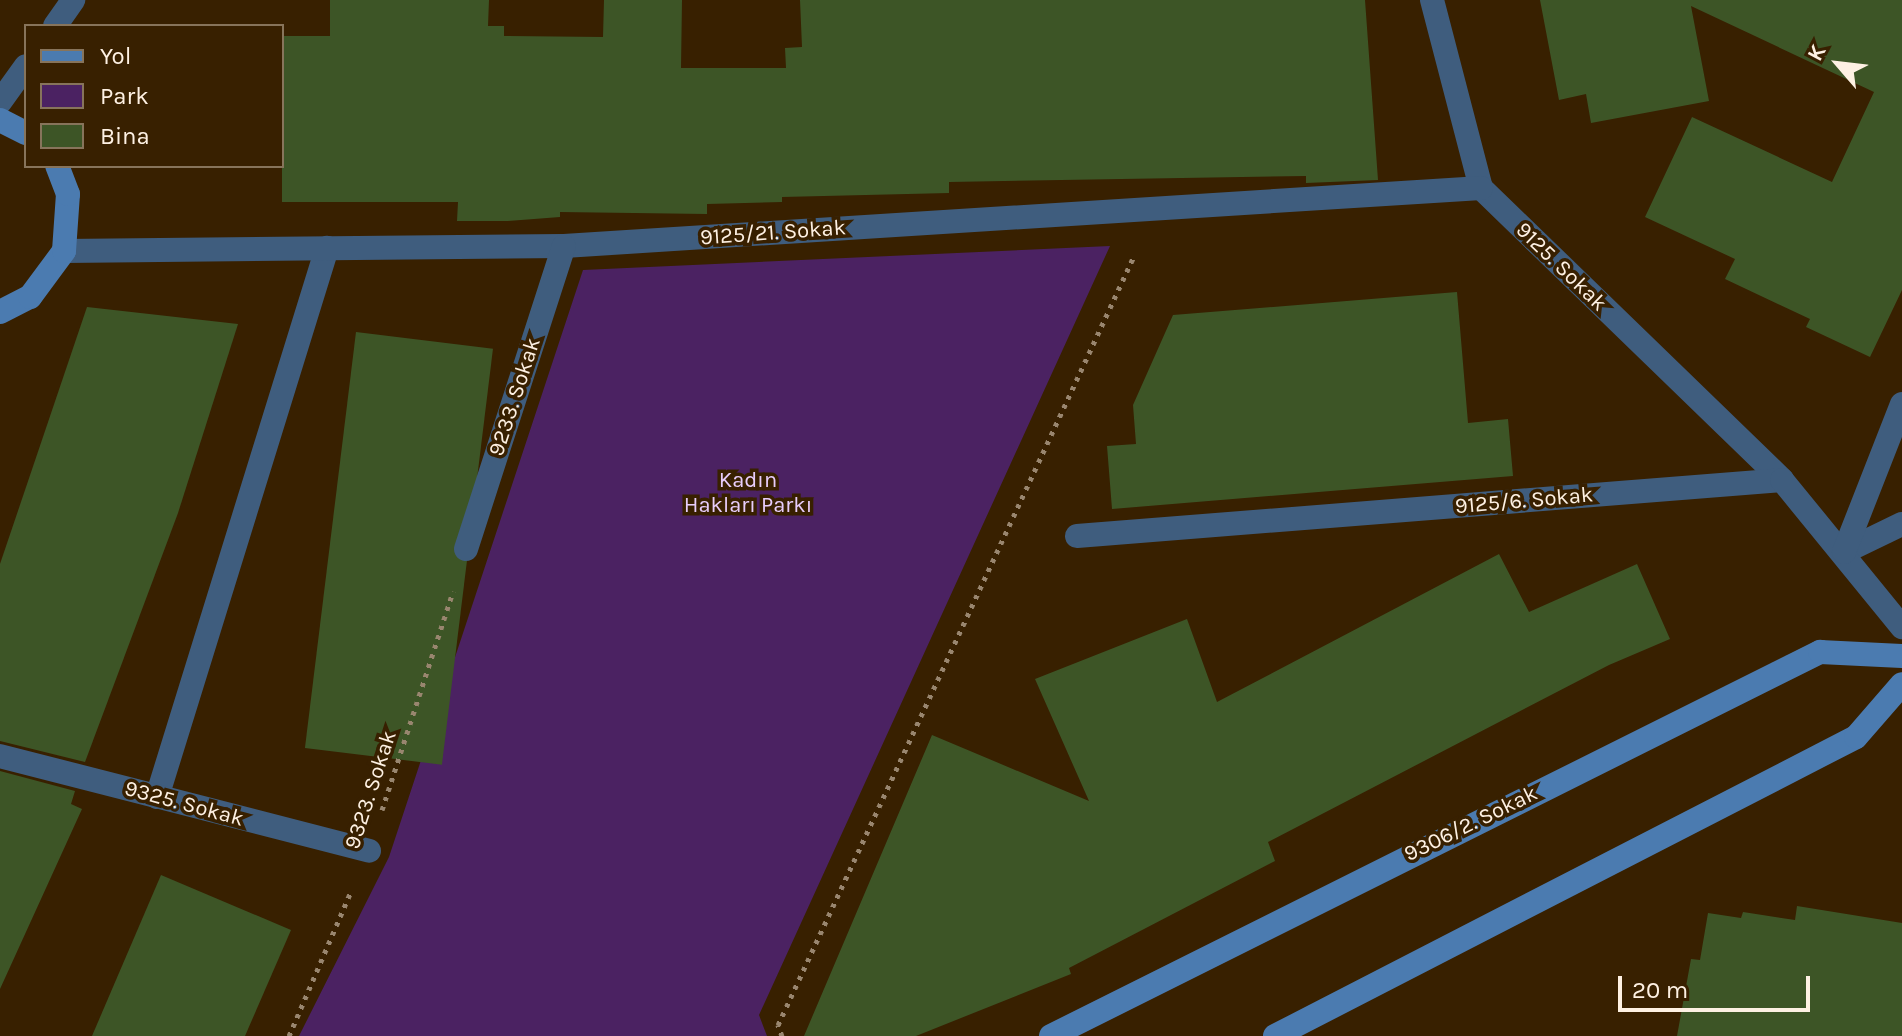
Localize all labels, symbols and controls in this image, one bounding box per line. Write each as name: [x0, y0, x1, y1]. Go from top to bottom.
legend: [24, 24, 284, 168]
north arrow: [1798, 24, 1878, 104]
text: K: [1802, 40, 1832, 65]
text: Yol: [100, 42, 131, 70]
text: Park: [100, 82, 149, 110]
text: Bina: [100, 122, 150, 150]
street label: 9125/21. Sokak: [699, 215, 847, 251]
street label: 9125. Sokak: [1510, 217, 1612, 317]
street label: 9233. Sokak: [483, 334, 547, 460]
park label: Kadın Hakları Parkı: [684, 467, 812, 518]
street label: 9125/6. Sokak: [1454, 482, 1594, 520]
street label: 9323. Sokak: [339, 727, 403, 853]
street label: 9325. Sokak: [122, 775, 246, 833]
street label: 9306/2. Sokak: [1400, 780, 1542, 868]
scale bar: [1622, 960, 1814, 1010]
text: 20 m: [1632, 976, 1688, 1004]

